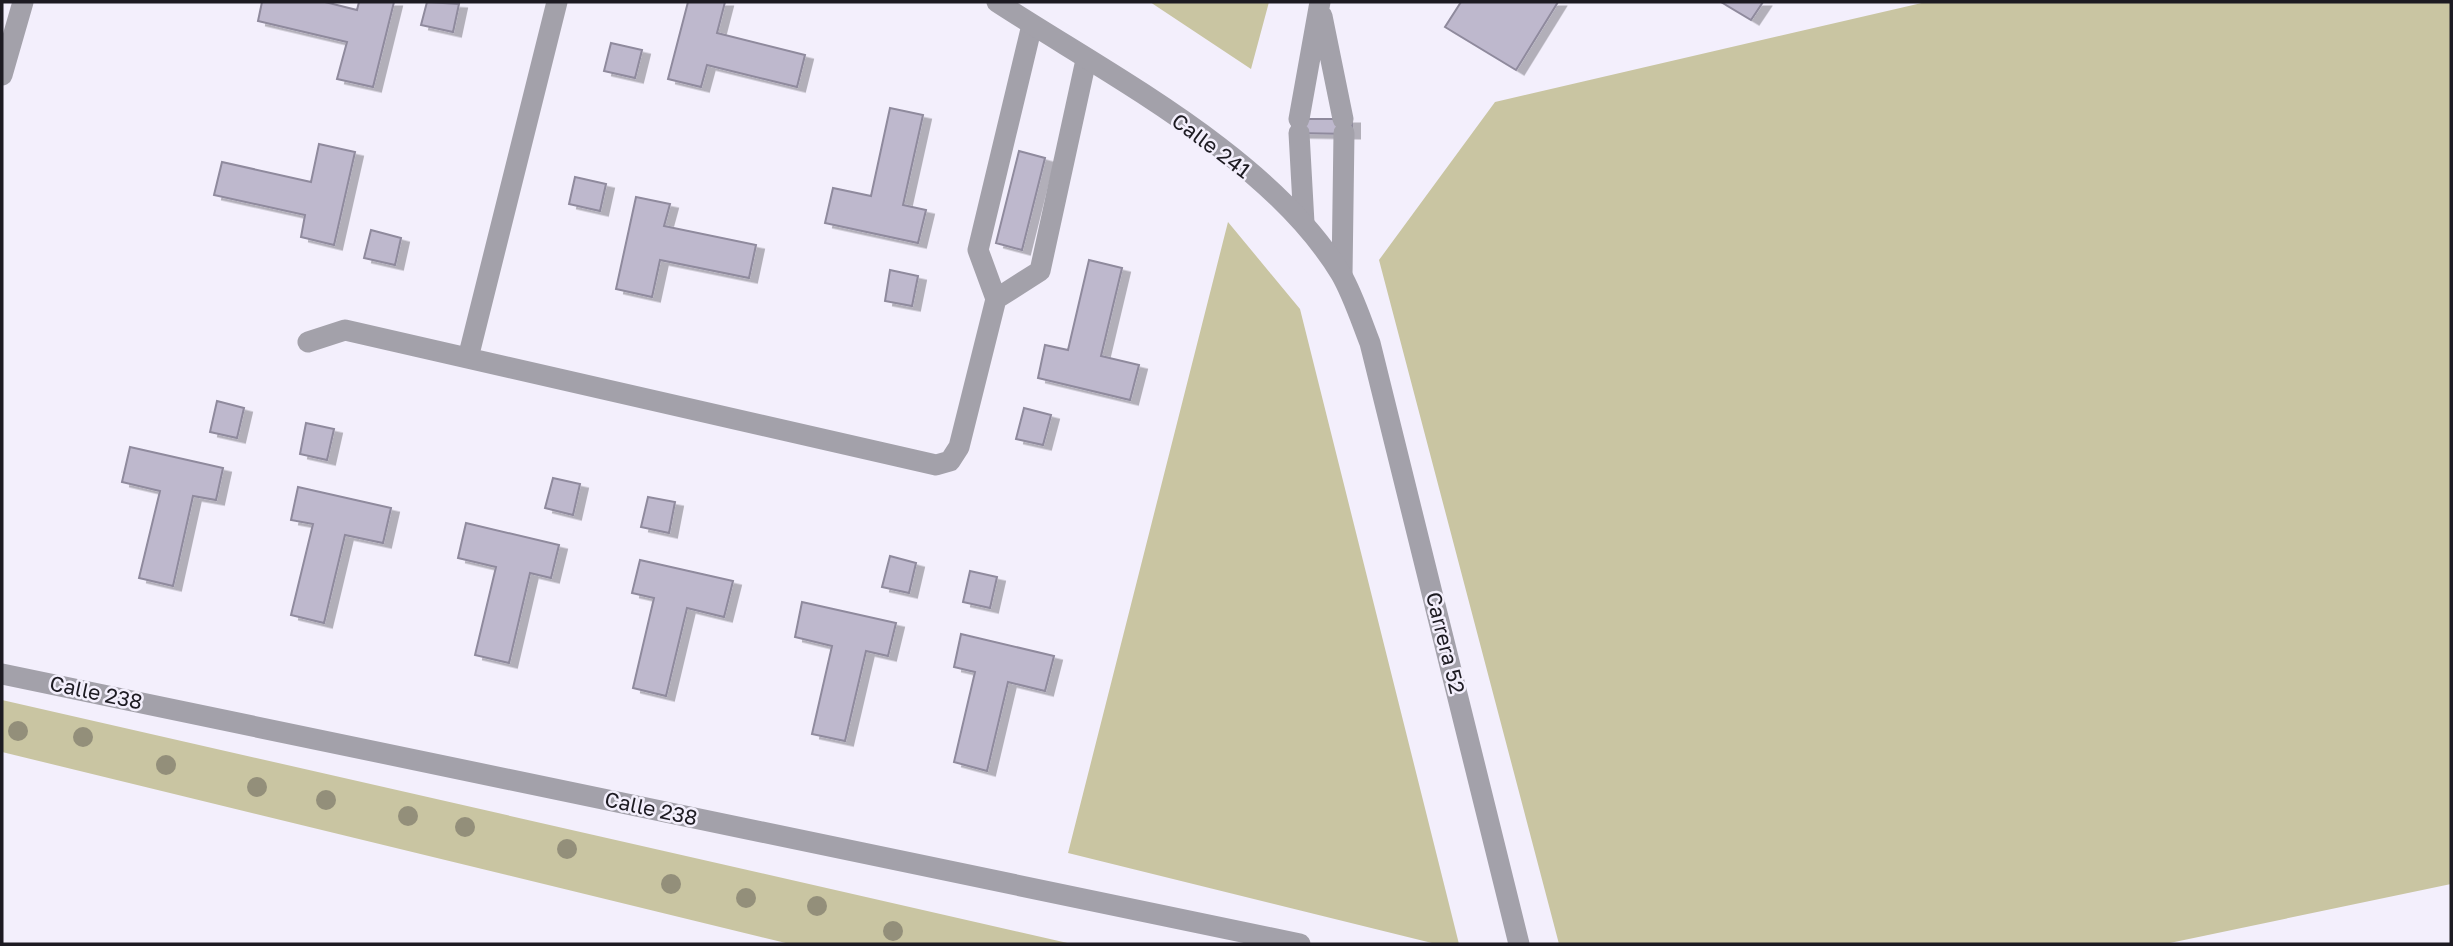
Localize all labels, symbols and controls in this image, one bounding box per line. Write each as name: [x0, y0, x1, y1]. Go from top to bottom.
street label: Calle 241: [1167, 107, 1256, 183]
street label: Carrera 52: [1421, 589, 1471, 696]
street label: Calle 238: [47, 670, 145, 715]
street label: Calle 238: [602, 786, 700, 831]

